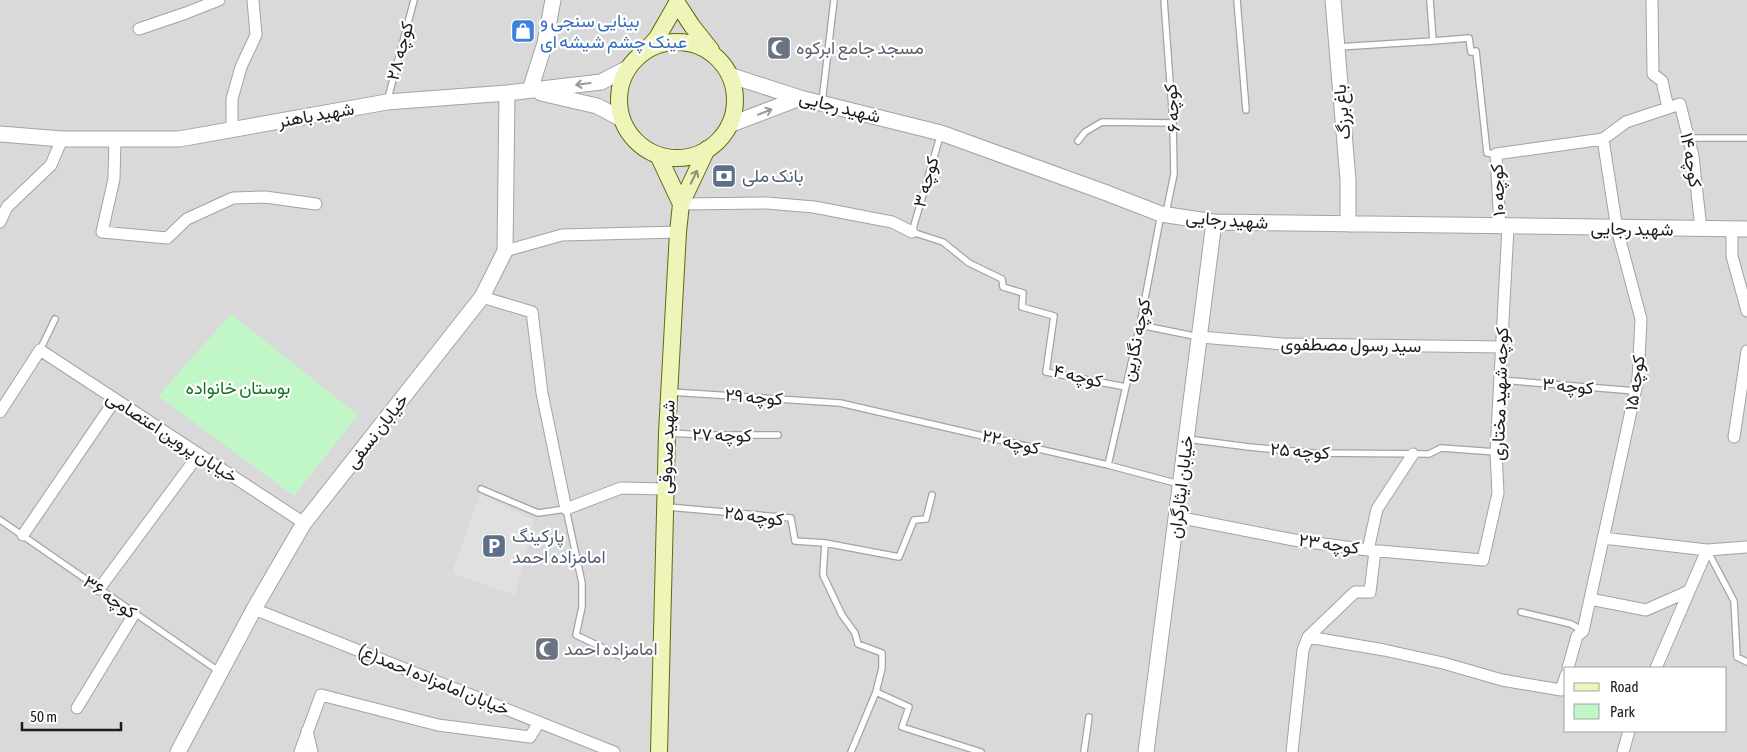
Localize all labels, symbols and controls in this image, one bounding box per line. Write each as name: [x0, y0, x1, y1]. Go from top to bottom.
place label: بینایی سنجی و عینک چشم شیشه ای: [540, 10, 687, 54]
shop icon: بینایی سنجی و عینک چشم شیشه ای: [510, 18, 536, 44]
street label: کوچه ۲۸: [382, 19, 419, 83]
mosque icon: مسجد جامع ابرکوه: [766, 35, 792, 61]
place label: مسجد جامع ابرکوه: [796, 37, 924, 60]
one-way arrow: [575, 79, 591, 89]
street label: کوچه ۶: [1159, 83, 1186, 133]
street label: باغ برزگ: [1329, 84, 1356, 140]
street label: شهید رجایی: [797, 86, 883, 128]
street label: شهید باهنر: [275, 97, 356, 133]
one-way arrow: [757, 106, 772, 116]
street label: کوچه ۱۴: [1674, 131, 1707, 189]
street label: کوچه ۳: [908, 154, 945, 210]
bank icon: بانک ملی: [711, 163, 737, 189]
street label: کوچه ۱۰: [1486, 163, 1511, 217]
place label: بانک ملی: [742, 165, 804, 187]
one-way arrow: [689, 169, 699, 184]
street label: شهید رجایی: [1185, 206, 1269, 234]
street label: شهید رجایی: [1590, 217, 1674, 241]
street label: کوچه نگارین: [1116, 296, 1156, 384]
street label: کوچه شهید مختاری: [1487, 327, 1514, 461]
street label: سید رسول مصطفوی: [1281, 333, 1421, 357]
street label: کوچه ۱۵: [1620, 354, 1651, 412]
street label: کوچه ۴: [1051, 360, 1105, 393]
street label: کوچه ۳: [1541, 373, 1595, 400]
park label: بوستان خانواده: [186, 377, 290, 399]
street label: کوچه ۲۹: [724, 384, 784, 411]
street label: خیابان پروین اعتصامی: [102, 386, 242, 489]
street label: خیابان نسفی: [341, 389, 413, 473]
street label: شهید صدوقی: [654, 400, 680, 494]
street label: کوچه ۲۷: [692, 423, 752, 448]
street label: کوچه ۲۲: [980, 425, 1042, 460]
street label: خیابان ایثارگران: [1164, 434, 1198, 540]
street label: کوچه ۲۵: [1269, 438, 1331, 465]
street label: کوچه ۲۵: [723, 501, 785, 532]
place label: پارکینگ امامزاده احمد: [512, 525, 606, 568]
street label: کوچه ۲۳: [1297, 529, 1361, 560]
parking icon: پارکینگ امامزاده احمد: [481, 533, 507, 559]
street label: کوچه ۳۶: [78, 571, 141, 624]
mosque icon: امامزاده احمد: [534, 636, 560, 662]
place label: امامزاده احمد: [564, 638, 658, 660]
street label: خیابان امامزاده احمد(ع): [355, 640, 513, 721]
legend: [1564, 667, 1727, 732]
text: Road: [1610, 678, 1639, 695]
scale bar: [22, 700, 121, 732]
text: Park: [1610, 703, 1635, 720]
text: 50 m: [30, 708, 57, 725]

